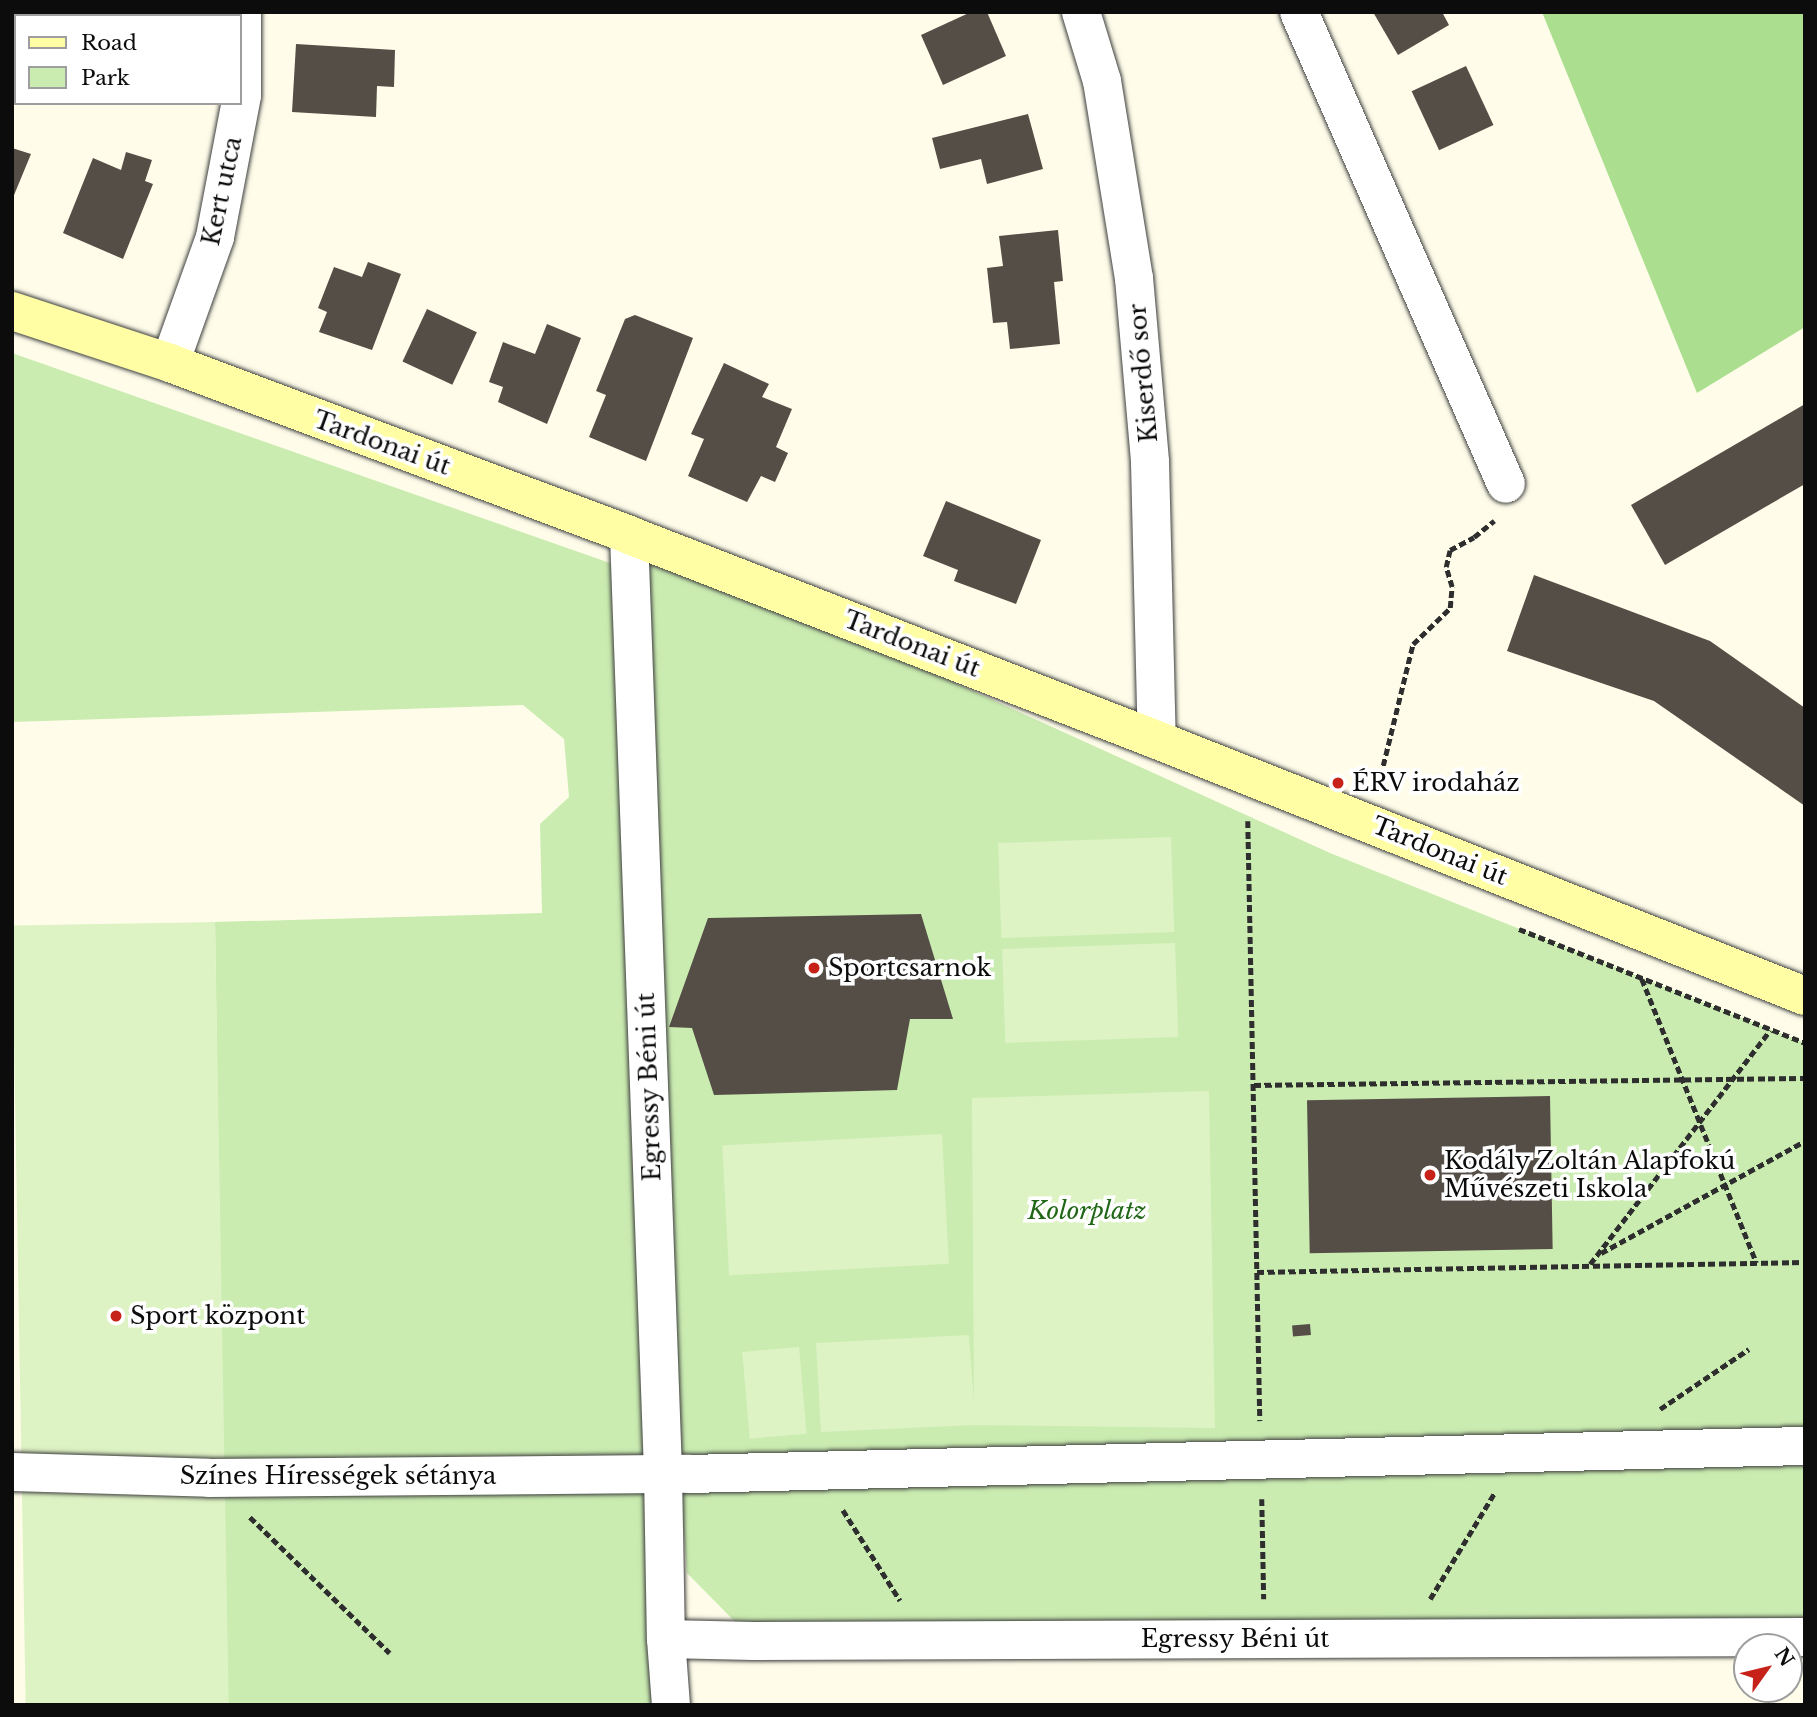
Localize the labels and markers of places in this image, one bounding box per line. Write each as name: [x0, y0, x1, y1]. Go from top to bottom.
place label: ÉRV irodaház: [1352, 769, 1521, 797]
marker: ÉRV irodaház: [1330, 775, 1346, 791]
place label: Sportcsarnok: [828, 954, 991, 982]
marker: Sportcsarnok: [806, 960, 822, 976]
place label: Kodály Zoltán Alapfokú Művészeti Iskola: [1444, 1147, 1737, 1203]
marker: Kodály Zoltán Alapfokú Művészeti Iskola: [1422, 1167, 1438, 1183]
place label: Sport központ: [130, 1302, 305, 1330]
marker: Sport központ: [108, 1308, 124, 1324]

